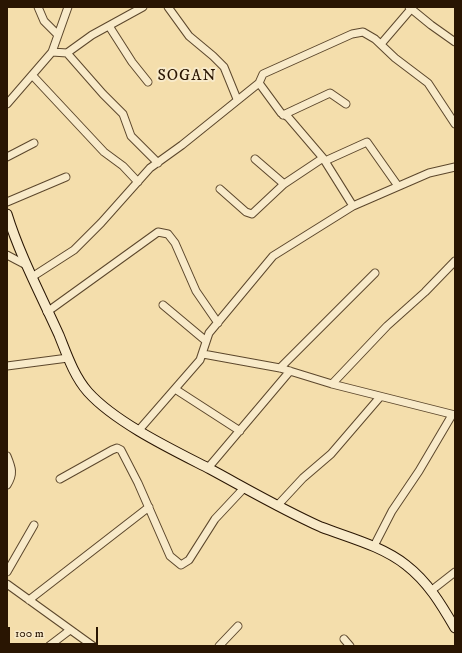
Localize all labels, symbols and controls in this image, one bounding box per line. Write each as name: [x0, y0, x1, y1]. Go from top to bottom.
district label: SOGAN: [157, 67, 217, 87]
scale bar: [10, 619, 100, 645]
text: 100 m: [15, 626, 44, 641]

